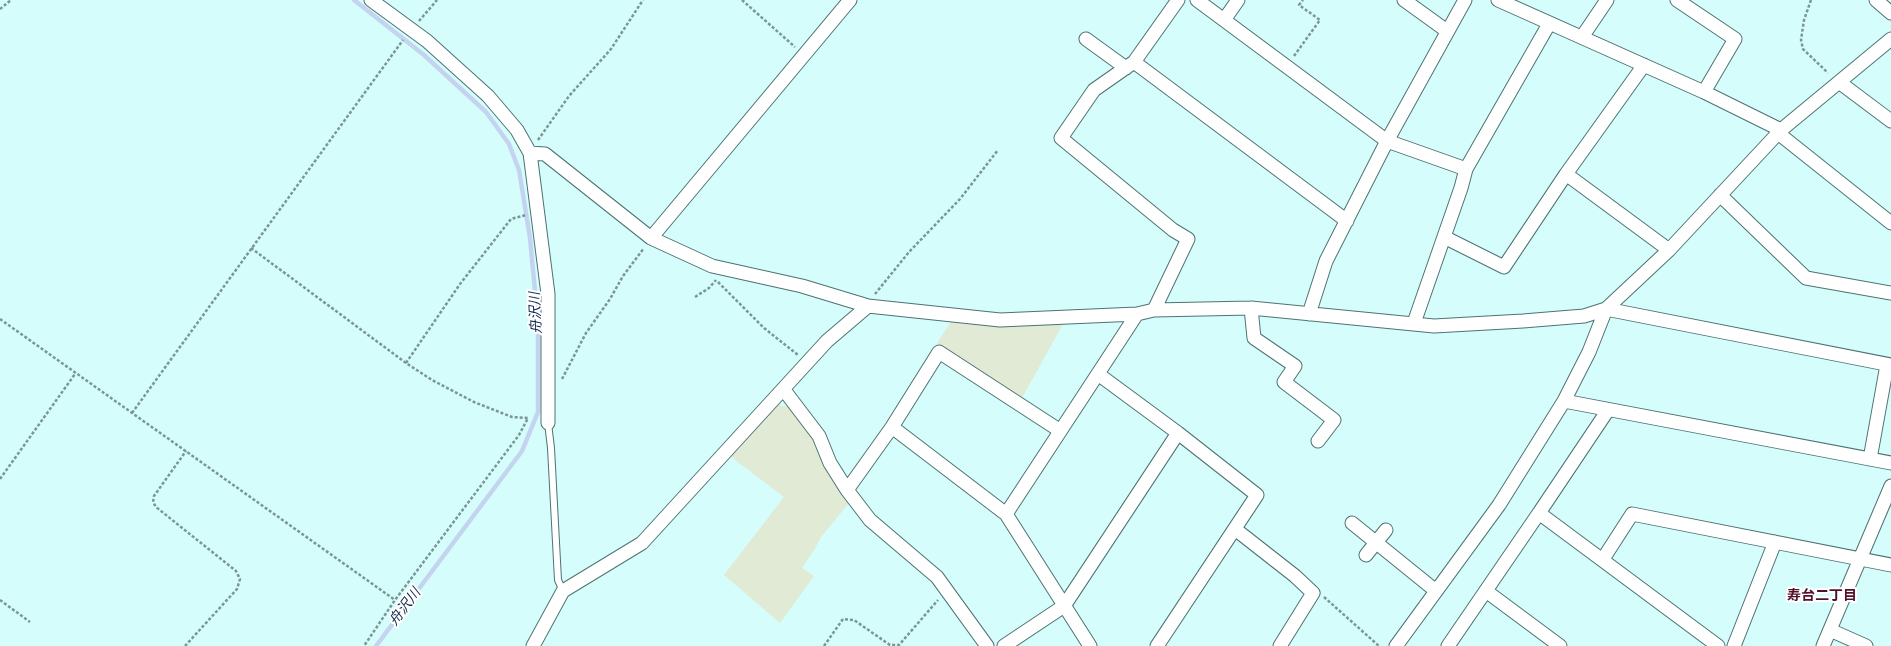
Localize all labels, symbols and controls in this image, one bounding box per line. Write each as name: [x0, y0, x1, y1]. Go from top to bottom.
water label: 舟沢川: [527, 292, 545, 334]
water label: 舟沢川: [386, 585, 424, 629]
district label: 寿台二丁目: [1787, 588, 1857, 604]

